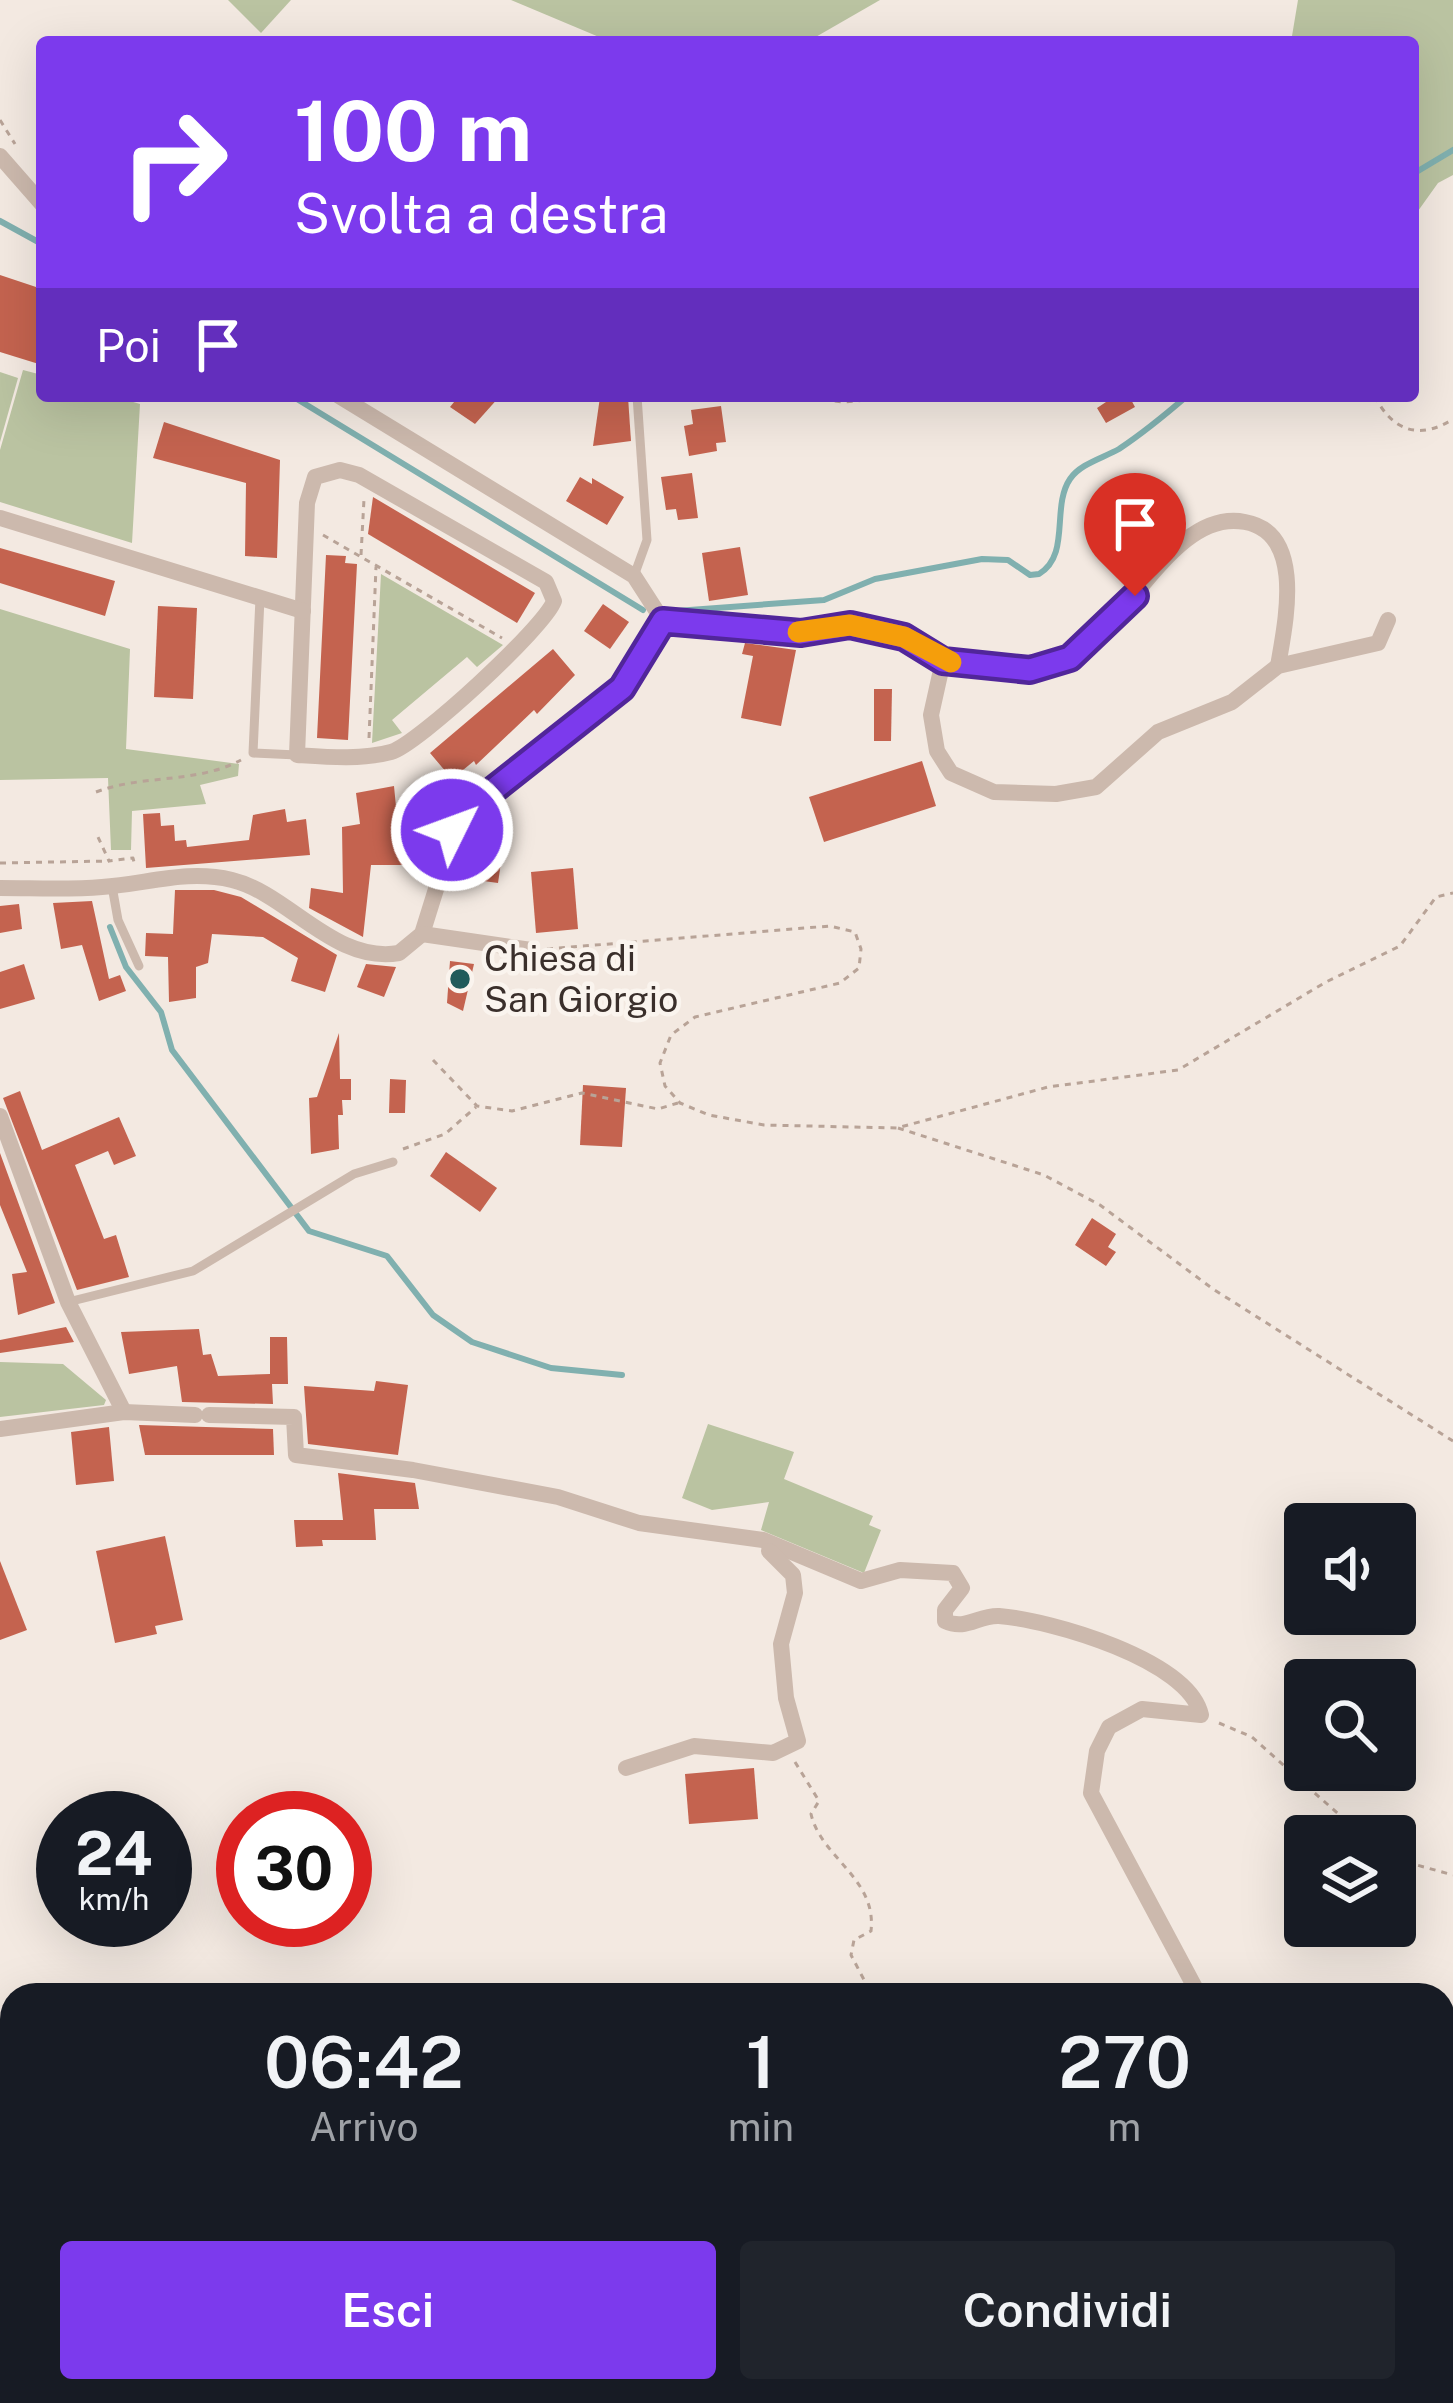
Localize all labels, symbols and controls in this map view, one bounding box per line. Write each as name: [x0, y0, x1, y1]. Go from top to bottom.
text: 100 m: [294, 81, 532, 180]
icon: right: [96, 84, 252, 240]
text: Svolta a destra: [294, 182, 668, 245]
icon: arrive: [185, 312, 251, 378]
text: Poi: [96, 319, 161, 372]
pin: [1084, 473, 1186, 596]
icon: arrive: [1102, 491, 1168, 557]
position arrow: [389, 767, 515, 893]
place label: Chiesa di San Giorgio: [484, 937, 678, 1020]
marker: Chiesa di San Giorgio: [447, 966, 473, 992]
map controls: [1284, 1503, 1416, 1947]
button: sound: [1284, 1503, 1416, 1635]
button: search: [1284, 1659, 1416, 1791]
speed limit sign: 30: [216, 1791, 372, 1947]
button: layers: [1284, 1815, 1416, 1947]
text: 24: [75, 1818, 153, 1889]
text: km/h: [79, 1881, 149, 1917]
text: 06:42: [264, 2020, 464, 2104]
text: 1: [746, 2020, 776, 2104]
text: 270: [1058, 2020, 1191, 2104]
text: Arrivo: [309, 2104, 418, 2150]
text: min: [728, 2104, 794, 2150]
text: m: [1108, 2104, 1141, 2150]
button: Esci: [60, 2241, 716, 2379]
button: Condividi: [740, 2241, 1395, 2379]

